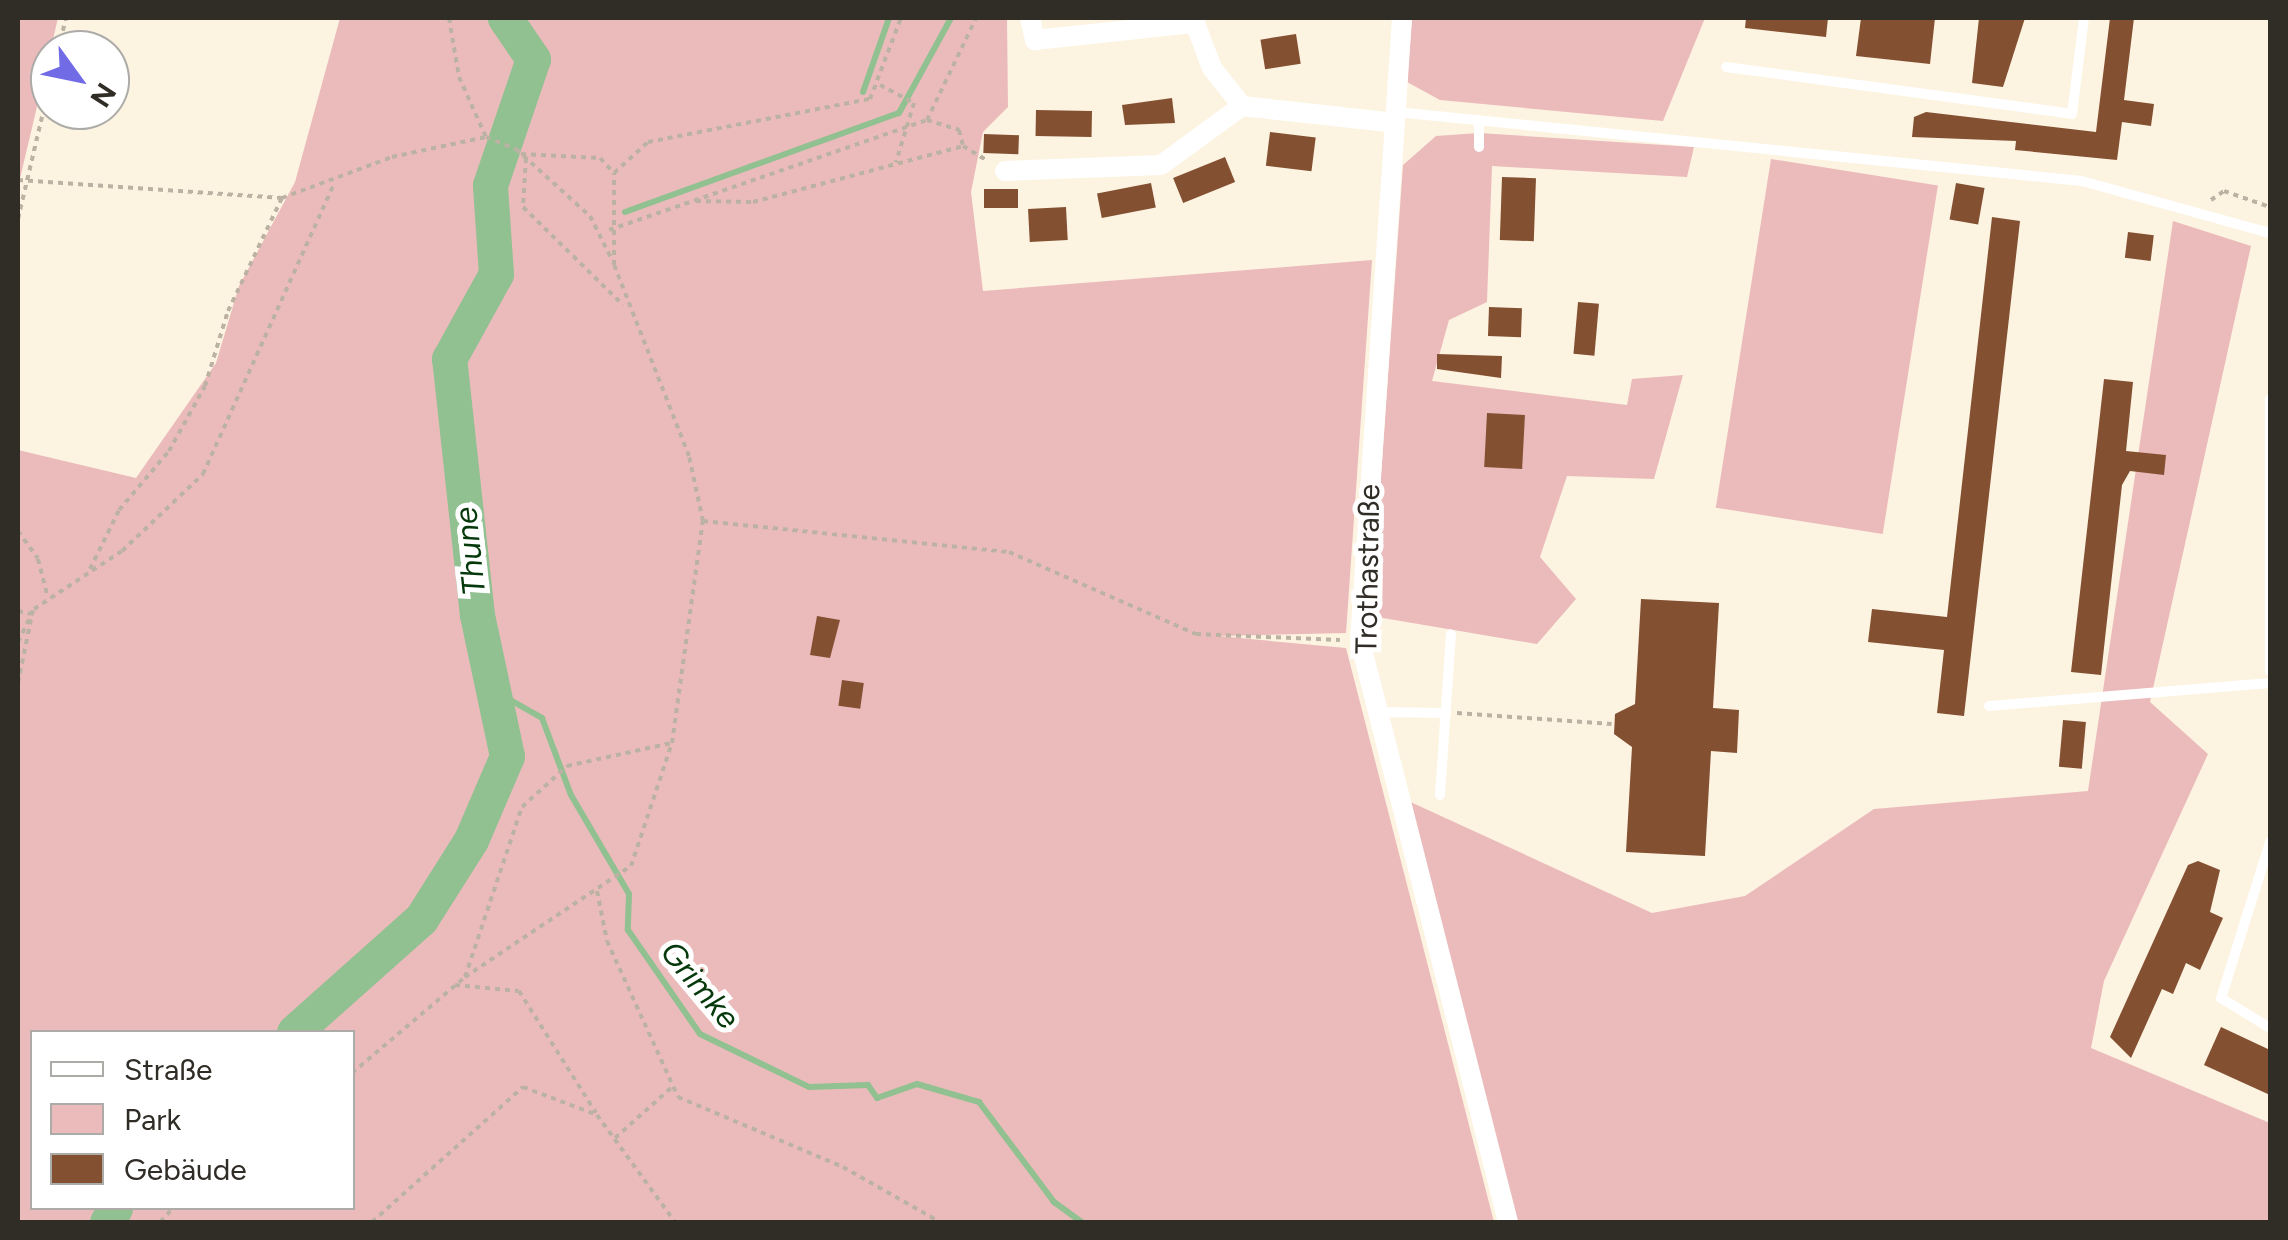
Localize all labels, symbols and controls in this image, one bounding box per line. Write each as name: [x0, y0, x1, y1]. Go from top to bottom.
north arrow: [30, 30, 130, 130]
text: N: [83, 77, 124, 114]
street label: Trothastraße: [1349, 484, 1387, 654]
water label: Thune: [446, 505, 494, 597]
water label: Grimke: [652, 933, 748, 1037]
legend: [30, 1030, 355, 1210]
text: Straße: [124, 1051, 213, 1088]
text: Park: [124, 1101, 181, 1138]
text: Gebäude: [124, 1151, 247, 1188]

